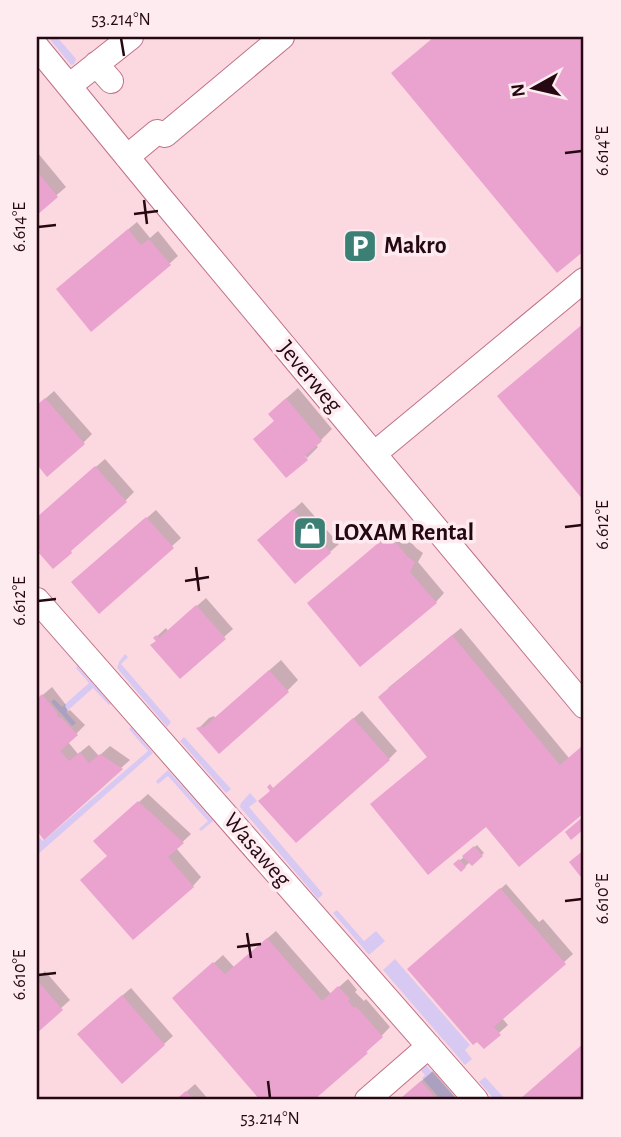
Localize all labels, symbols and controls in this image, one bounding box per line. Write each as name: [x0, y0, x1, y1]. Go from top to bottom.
text: 53.214°N: [91, 11, 151, 29]
north arrow: [498, 52, 568, 122]
text: N: [508, 82, 529, 98]
text: 6.614°E: [594, 126, 612, 176]
text: 6.614°E: [11, 202, 29, 252]
parking icon: Makro: [341, 227, 379, 265]
place label: Makro: [384, 234, 447, 258]
street label: Jeverweg: [273, 337, 347, 418]
text: 6.612°E: [594, 500, 612, 550]
shop icon: LOXAM Rental: [291, 514, 329, 552]
place label: LOXAM Rental: [334, 521, 474, 545]
text: 6.612°E: [11, 576, 29, 626]
street label: Wasaweg: [219, 808, 296, 892]
text: 6.610°E: [594, 873, 612, 924]
text: 6.610°E: [11, 949, 29, 1000]
text: 53.214°N: [240, 1110, 300, 1128]

